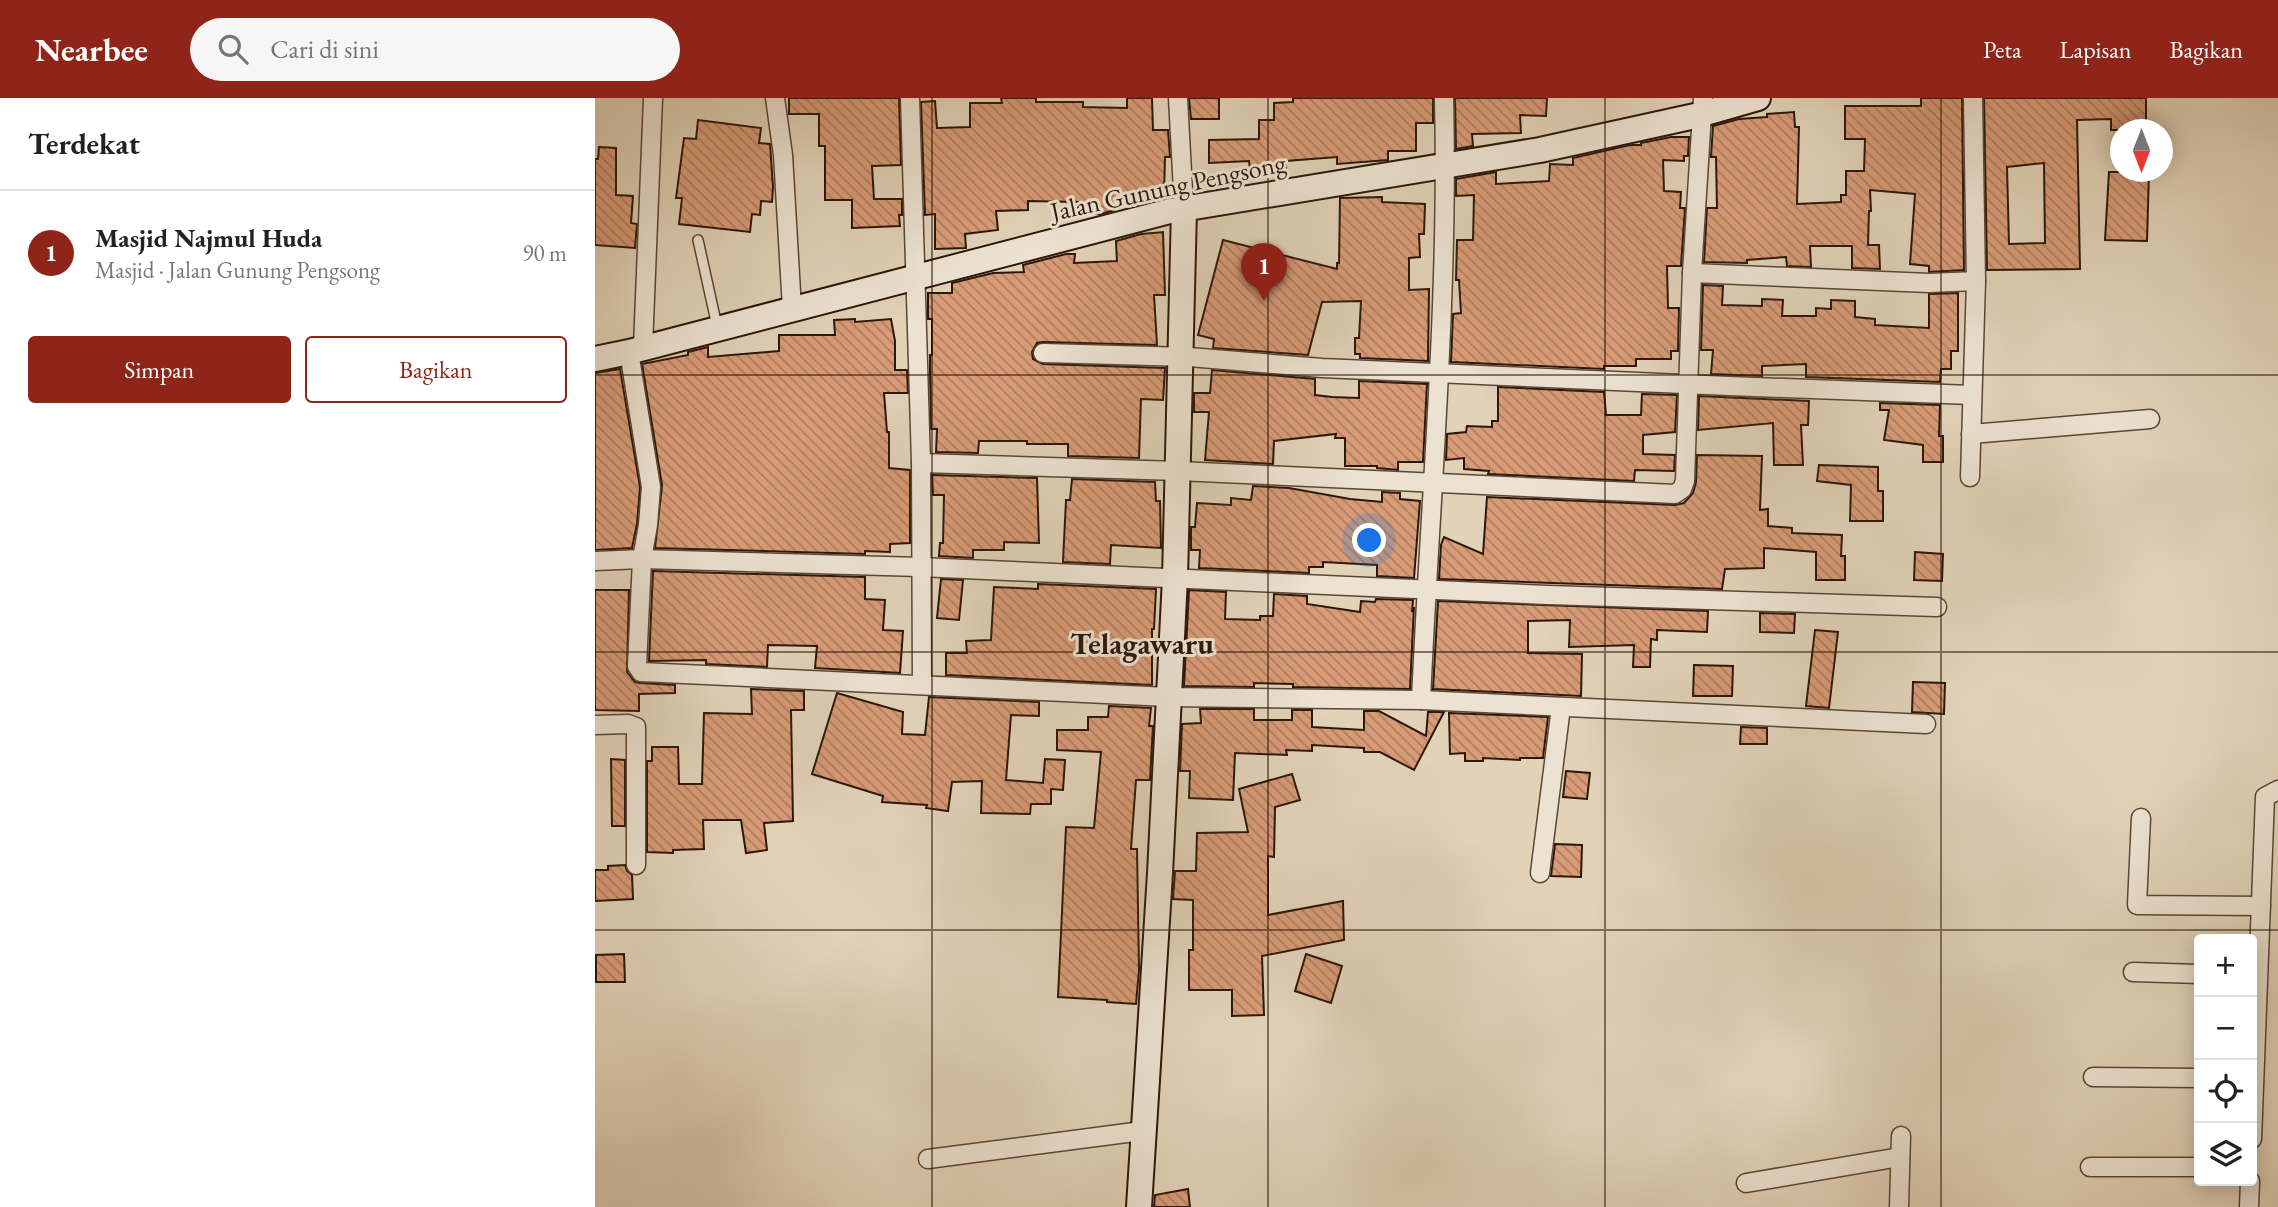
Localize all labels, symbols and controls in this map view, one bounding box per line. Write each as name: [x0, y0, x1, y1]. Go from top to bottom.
search box: [190, 18, 680, 81]
text: Nearbee: [35, 28, 148, 71]
icon: search: [214, 30, 252, 68]
text: Cari di sini: [270, 32, 379, 66]
text: Peta: [1983, 34, 2022, 65]
text: Lapisan: [2060, 34, 2132, 65]
text: Bagikan: [2170, 34, 2243, 65]
north arrow: [2110, 119, 2173, 182]
text: Terdekat: [28, 124, 140, 163]
street label: Jalan Gunung Pengsong: [1045, 145, 1289, 229]
text: Masjid Najmul Huda: [95, 221, 322, 255]
text: 1: [45, 238, 57, 268]
text: 90 m: [522, 238, 567, 268]
pin: 1: [1241, 243, 1287, 301]
text: Masjid · Jalan Gunung Pengsong: [95, 255, 380, 285]
button: Simpan: [28, 336, 291, 403]
button: Bagikan: [305, 336, 567, 403]
your location: [1352, 523, 1386, 557]
district label: Telagawaru: [1070, 624, 1214, 663]
map controls: [2194, 934, 2257, 1186]
button: +: [2194, 934, 2257, 997]
button: −: [2194, 997, 2257, 1060]
button: locate: [2194, 1060, 2257, 1123]
button: layers: [2194, 1123, 2257, 1186]

